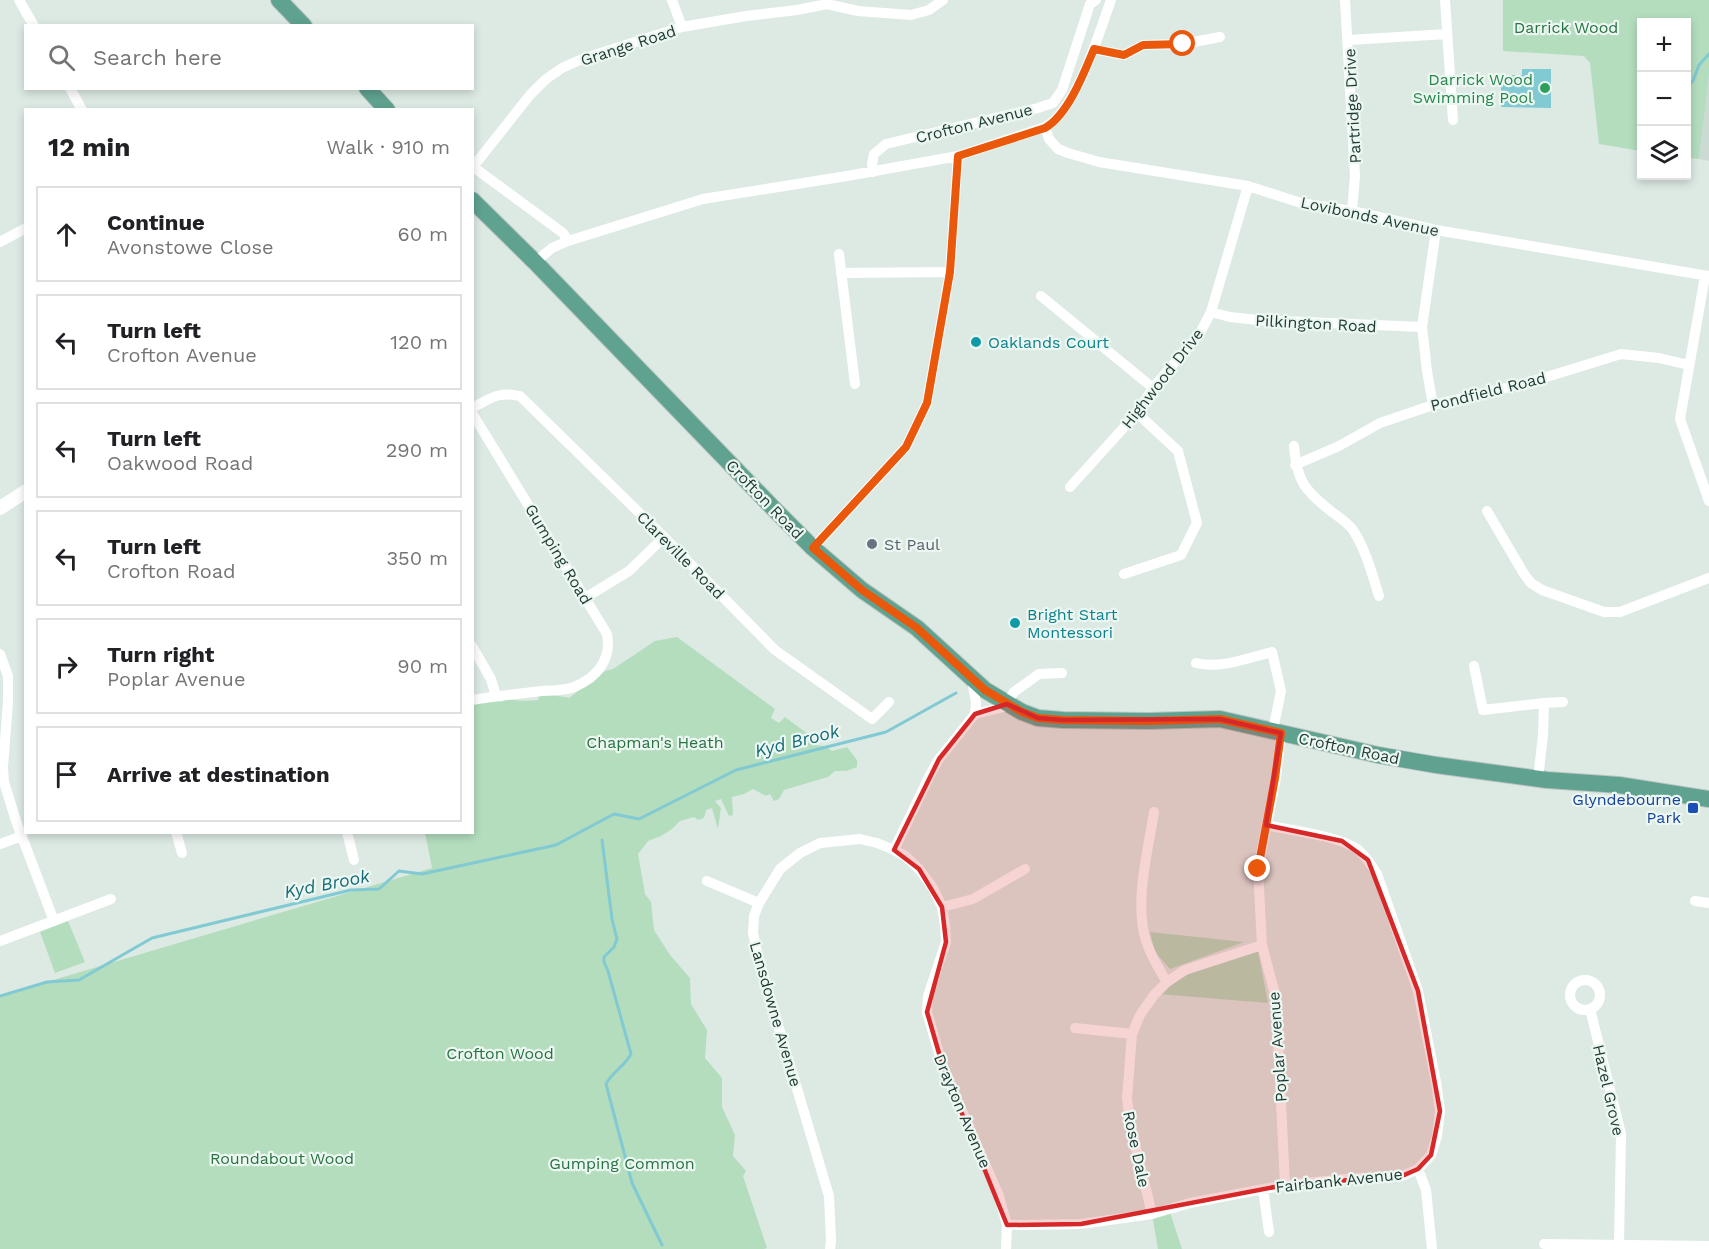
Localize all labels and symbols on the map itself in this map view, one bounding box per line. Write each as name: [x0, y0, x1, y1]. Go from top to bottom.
park label: Darrick Wood: [1514, 18, 1618, 37]
street label: Grange Road: [578, 21, 678, 70]
route start: [1169, 30, 1195, 56]
street label: Partridge Drive: [1340, 48, 1365, 164]
place label: Darrick Wood Swimming Pool: [1413, 70, 1533, 107]
marker: Darrick Wood Swimming Pool: [1538, 81, 1552, 95]
street label: Crofton Avenue: [914, 100, 1035, 147]
street label: Lovibonds Avenue: [1299, 193, 1441, 240]
street label: Pilkington Road: [1255, 311, 1377, 336]
street label: Highwood Drive: [1117, 324, 1207, 432]
place label: Oaklands Court: [988, 333, 1109, 352]
marker: Oaklands Court: [969, 335, 983, 349]
street label: Pondfield Road: [1428, 368, 1548, 415]
street label: Crofton Road: [722, 456, 807, 543]
street label: Gumping Road: [521, 501, 596, 608]
street label: Clareville Road: [633, 508, 728, 603]
place label: St Paul: [884, 535, 940, 554]
marker: St Paul: [865, 537, 879, 551]
place label: Bright Start Montessori: [1027, 605, 1118, 642]
marker: Bright Start Montessori: [1008, 616, 1022, 630]
water label: Kyd Brook: [752, 720, 843, 761]
street label: Crofton Road: [1297, 728, 1401, 768]
park label: Chapman's Heath: [586, 733, 724, 752]
place label: Glyndebourne Park: [1572, 790, 1681, 827]
marker: Glyndebourne Park: [1686, 801, 1700, 815]
route end: [1244, 855, 1270, 881]
water label: Kyd Brook: [282, 865, 373, 902]
street label: Lansdowne Avenue: [746, 939, 805, 1089]
street label: Poplar Avenue: [1264, 991, 1291, 1103]
street label: Hazel Grove: [1589, 1043, 1628, 1138]
park label: Crofton Wood: [446, 1044, 554, 1063]
street label: Drayton Avenue: [930, 1051, 995, 1171]
street label: Rose Dale: [1119, 1109, 1154, 1189]
park label: Roundabout Wood: [210, 1149, 354, 1168]
park label: Gumping Common: [549, 1154, 695, 1173]
street label: Fairbank Avenue: [1274, 1164, 1404, 1197]

